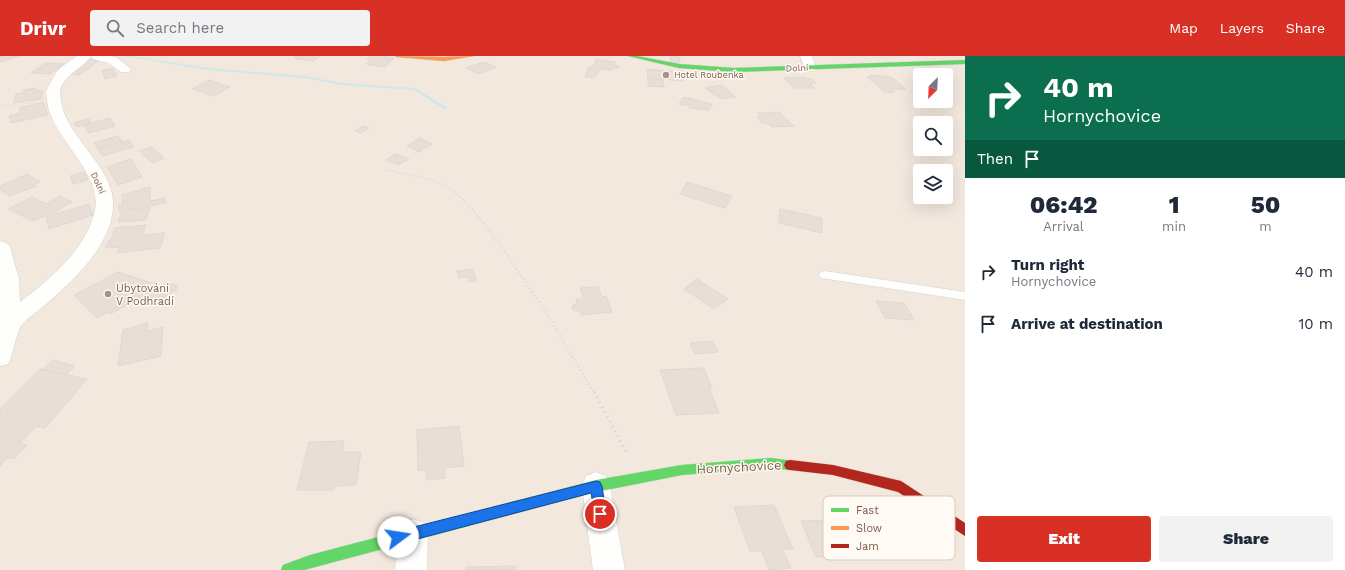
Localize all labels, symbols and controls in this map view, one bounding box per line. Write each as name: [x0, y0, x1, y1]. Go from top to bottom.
search box: [90, 10, 370, 46]
text: Drivr: [20, 17, 66, 40]
icon: search: [104, 17, 126, 39]
text: Search here: [136, 19, 224, 37]
text: Map: [1169, 20, 1198, 36]
text: Layers: [1220, 20, 1264, 36]
text: Share: [1286, 20, 1325, 36]
street label: Dolní: [786, 63, 809, 73]
north arrow: [913, 68, 953, 108]
map controls: [913, 68, 953, 204]
marker: Hotel Roubenka: [661, 70, 671, 80]
place label: Hotel Roubenka: [674, 70, 744, 80]
text: 40 m: [1043, 71, 1113, 104]
icon: right: [977, 72, 1029, 124]
text: Hornychovice: [1043, 105, 1161, 126]
button: search: [913, 116, 953, 156]
icon: arrive: [1021, 148, 1043, 170]
text: Then: [977, 150, 1013, 168]
button: layers: [913, 164, 953, 204]
street label: Dolní: [89, 171, 108, 196]
text: 06:42: [1030, 191, 1097, 219]
text: 1: [1169, 191, 1179, 219]
text: 50: [1251, 191, 1280, 219]
text: Arrival: [1043, 219, 1084, 234]
text: min: [1162, 219, 1186, 234]
text: m: [1259, 219, 1272, 234]
text: Turn right: [1011, 256, 1084, 274]
icon: right: [977, 261, 999, 283]
text: 40 m: [1295, 263, 1333, 281]
text: Hornychovice: [1011, 274, 1096, 289]
place label: Ubytování V Podhradí: [116, 282, 174, 308]
marker: Ubytování V Podhradí: [103, 289, 113, 299]
icon: arrive: [977, 313, 999, 335]
text: Arrive at destination: [1011, 315, 1163, 333]
text: 10 m: [1298, 315, 1333, 333]
street label: Hornychovice: [696, 457, 782, 477]
legend: [823, 496, 955, 560]
pin: [583, 497, 617, 531]
icon: arrive: [589, 503, 611, 525]
text: Fast: [856, 504, 879, 517]
position arrow: [377, 516, 419, 558]
button: Exit: [977, 516, 1151, 562]
button: Share: [1159, 516, 1333, 562]
text: Slow: [856, 522, 882, 535]
text: Jam: [856, 540, 879, 553]

